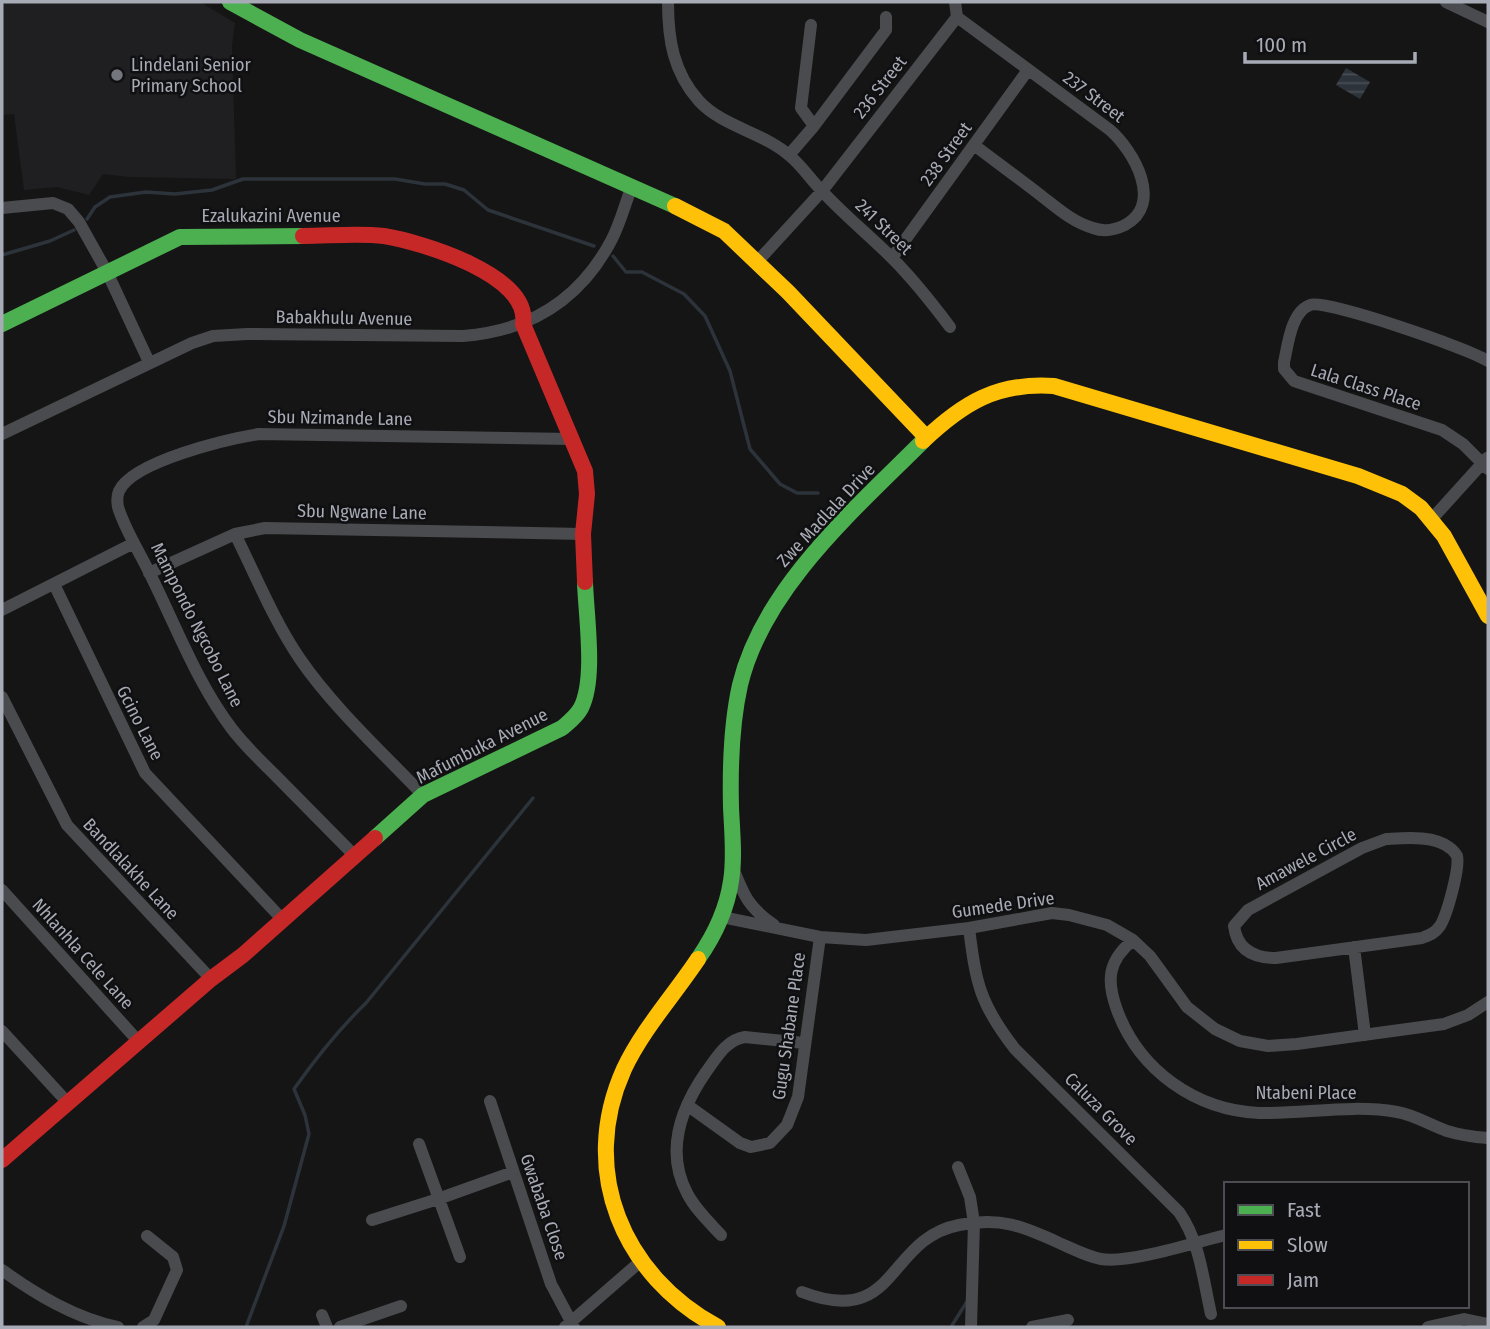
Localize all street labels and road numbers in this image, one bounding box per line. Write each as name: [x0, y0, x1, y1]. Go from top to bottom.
street label: 236 Street: [849, 51, 911, 123]
street label: 237 Street: [1059, 67, 1129, 127]
street label: 238 Street: [915, 118, 977, 190]
street label: 241 Street: [851, 194, 917, 260]
street label: Ezalukazini Avenue: [201, 205, 341, 227]
street label: Babakhulu Avenue: [275, 306, 413, 330]
street label: Lala Class Place: [1308, 359, 1424, 415]
street label: Sbu Nzimande Lane: [267, 406, 413, 430]
street label: Zwe Madlala Drive: [772, 459, 880, 571]
street label: Sbu Ngwane Lane: [297, 500, 427, 524]
street label: Mampondo Ngcobo Lane: [146, 539, 248, 711]
street label: Gcino Lane: [112, 682, 168, 764]
street label: Mafumbuka Avenue: [413, 703, 552, 789]
street label: Bandlalakhe Lane: [78, 814, 184, 924]
street label: Amawele Circle: [1252, 823, 1360, 895]
street label: Gumede Drive: [950, 887, 1056, 923]
street label: Nhlanhla Cele Lane: [28, 894, 138, 1014]
street label: Gugu Shabane Place: [768, 951, 810, 1101]
street label: Caluza Grove: [1060, 1068, 1142, 1150]
street label: Ntabeni Place: [1255, 1082, 1357, 1104]
street label: Gwababa Close: [516, 1151, 573, 1263]

